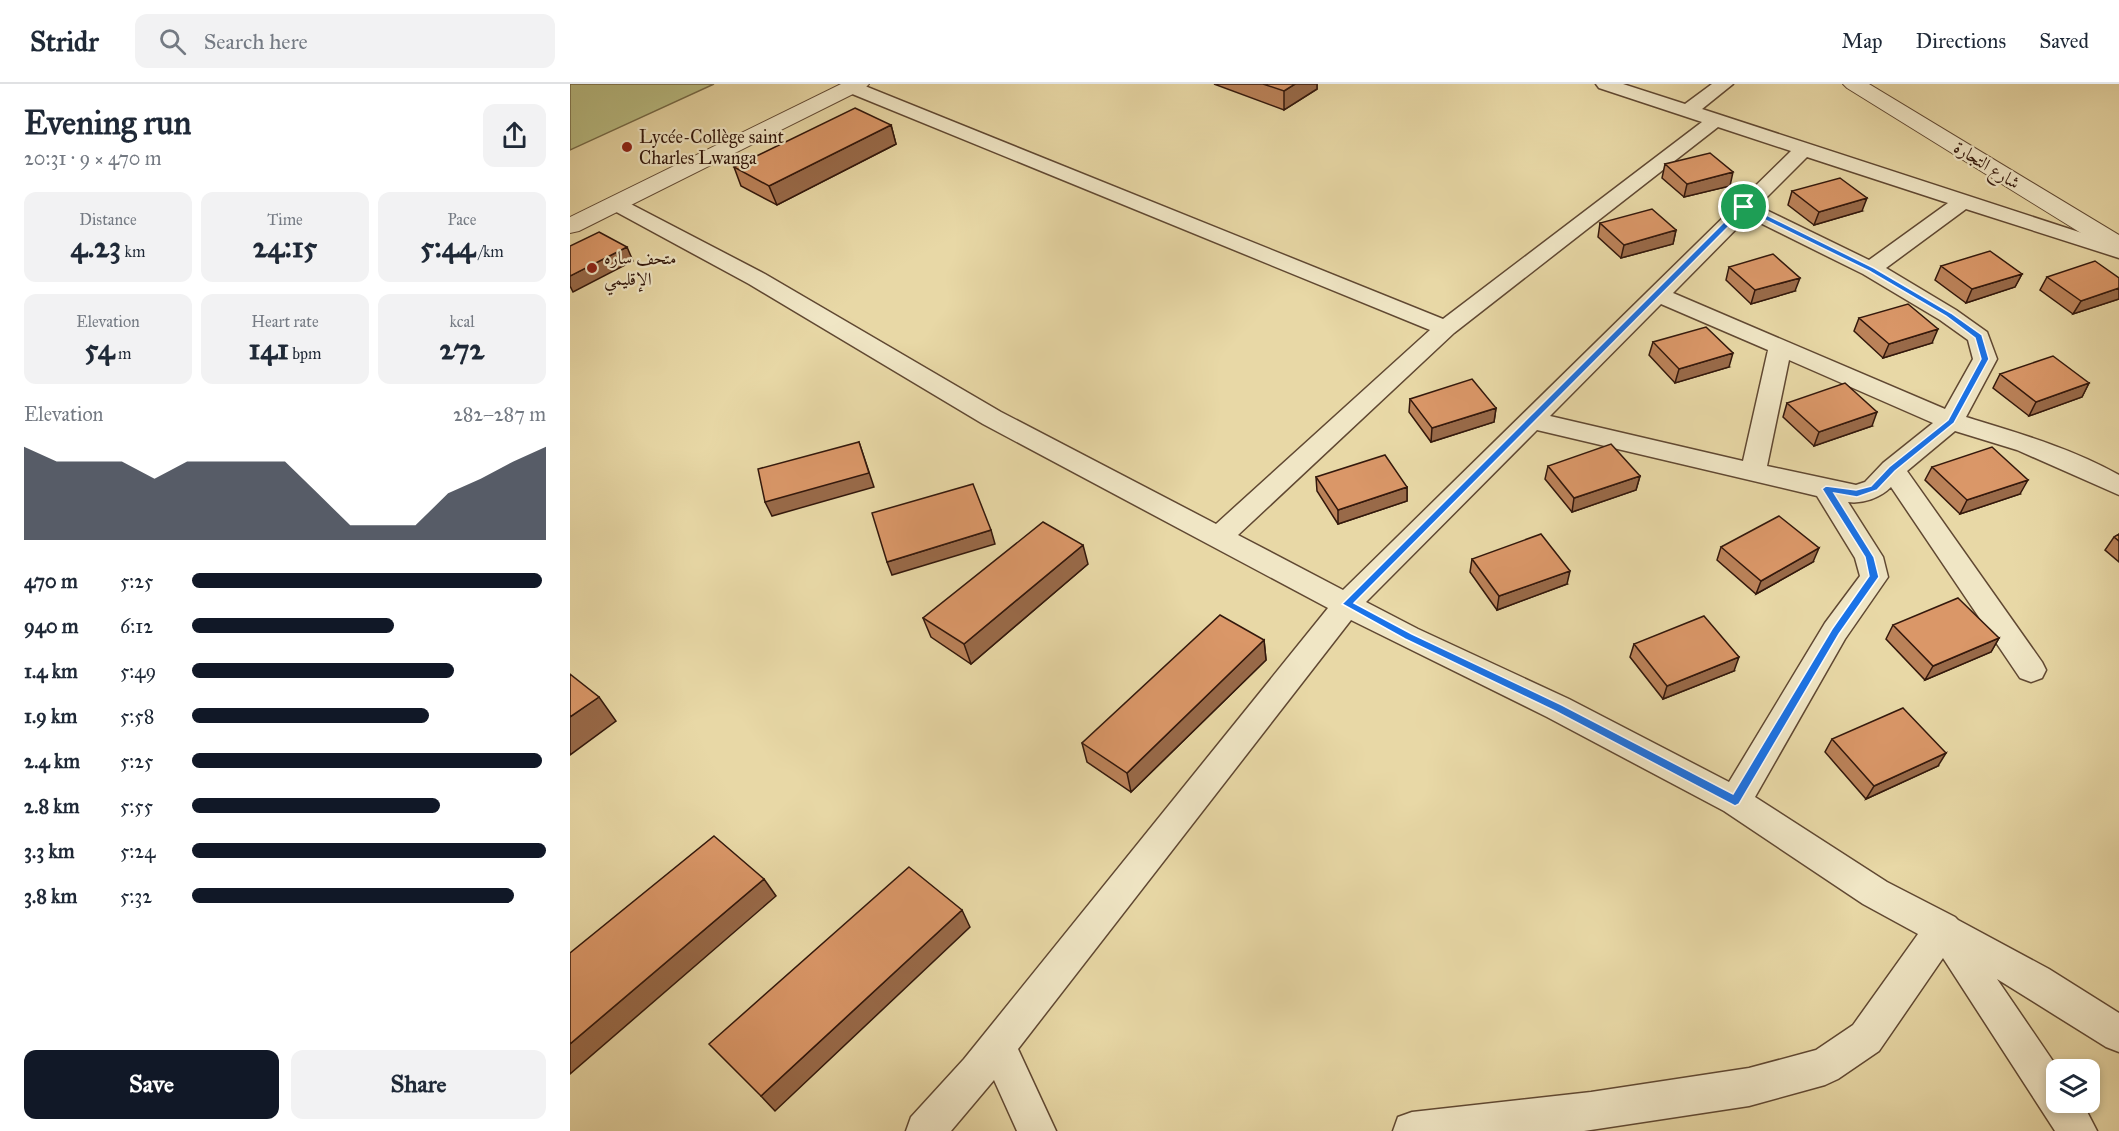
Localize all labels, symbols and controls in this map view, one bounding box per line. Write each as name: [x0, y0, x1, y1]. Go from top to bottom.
search box: [135, 14, 555, 68]
text: Stridr: [30, 24, 99, 59]
icon: search: [156, 25, 189, 58]
text: Search here: [204, 28, 308, 55]
text: Map: [1842, 28, 1883, 54]
text: Directions: [1916, 28, 2006, 54]
text: Saved: [2039, 28, 2089, 54]
text: Evening run: [24, 103, 191, 143]
button: share: [483, 104, 546, 167]
place label: Lycée-Collège saint Charles Lwanga: [639, 126, 784, 170]
street label: شارع التجارة: [1948, 136, 2024, 197]
marker: Lycée-Collège saint Charles Lwanga: [620, 140, 634, 154]
text: 20:31 · 9 × 470 m: [24, 146, 162, 170]
pin: [1718, 181, 1769, 232]
icon: arrive: [1727, 190, 1760, 223]
text: Distance: [79, 210, 137, 229]
text: Time: [267, 210, 303, 229]
text: Pace: [447, 210, 477, 229]
text: 4.23: [71, 229, 121, 265]
text: 24:15: [253, 229, 317, 265]
text: 5:44: [420, 229, 475, 265]
text: km: [121, 242, 145, 261]
text: /km: [475, 242, 504, 261]
place label: متحف ساره الإقليمي: [604, 247, 677, 296]
marker: متحف ساره الإقليمي: [585, 261, 599, 275]
text: Elevation: [76, 312, 140, 331]
text: Heart rate: [251, 312, 319, 331]
text: kcal: [449, 312, 475, 331]
text: 54: [85, 331, 114, 367]
text: 141: [248, 331, 289, 367]
text: 272: [440, 331, 484, 367]
text: m: [114, 344, 131, 363]
text: bpm: [289, 344, 322, 363]
text: Elevation: [24, 402, 103, 426]
text: 282–287 m: [453, 402, 546, 426]
text: 470 m: [24, 569, 78, 593]
text: 5:25: [120, 569, 153, 593]
text: 940 m: [24, 614, 79, 638]
text: 6:12: [120, 614, 153, 638]
text: 1.4 km: [24, 659, 78, 683]
text: 5:49: [120, 659, 156, 683]
text: 1.9 km: [24, 704, 77, 728]
text: 5:58: [120, 704, 154, 728]
text: 2.4 km: [24, 749, 80, 773]
text: 5:25: [120, 749, 153, 773]
text: 2.8 km: [24, 794, 79, 818]
text: 5:55: [120, 794, 153, 818]
text: 3.3 km: [24, 839, 75, 863]
text: 5:24: [120, 839, 155, 863]
text: 3.8 km: [24, 884, 77, 908]
text: 5:32: [120, 884, 152, 908]
button: Save: [24, 1050, 279, 1119]
button: Share: [291, 1050, 546, 1119]
map controls: [2046, 1059, 2100, 1113]
button: layers: [2046, 1059, 2100, 1113]

